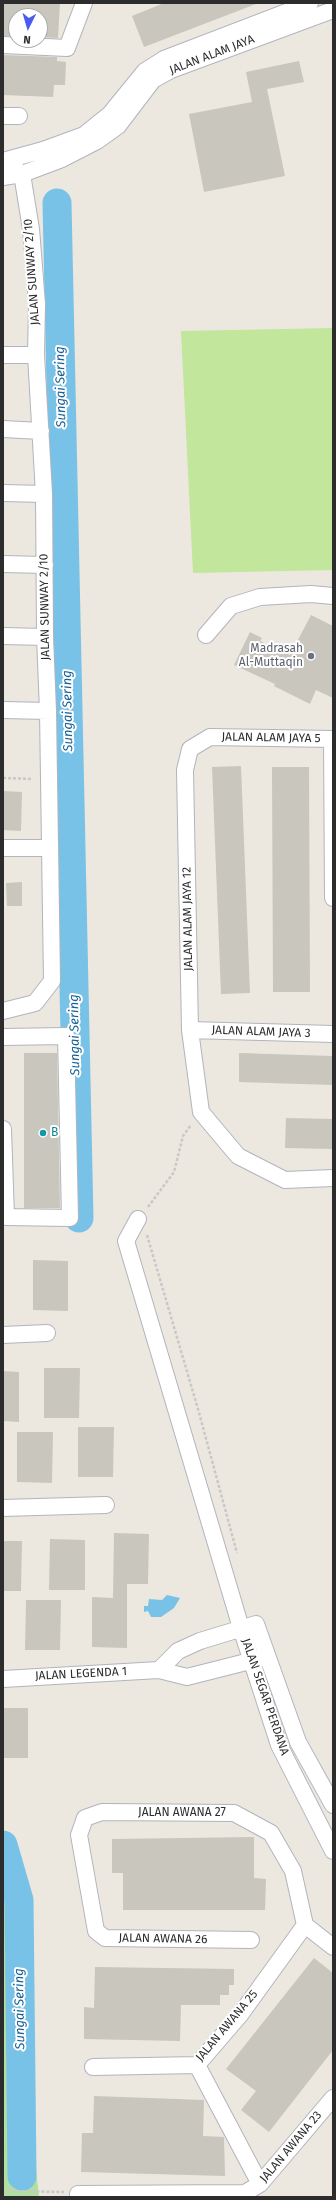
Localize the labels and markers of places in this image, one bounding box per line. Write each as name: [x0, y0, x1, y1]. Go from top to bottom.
place label: Madrasah Al-Muttaqin: [239, 642, 303, 670]
marker: Madrasah Al-Muttaqin: [306, 651, 316, 661]
place label: B: [51, 1126, 58, 1140]
marker: B: [38, 1128, 48, 1138]

